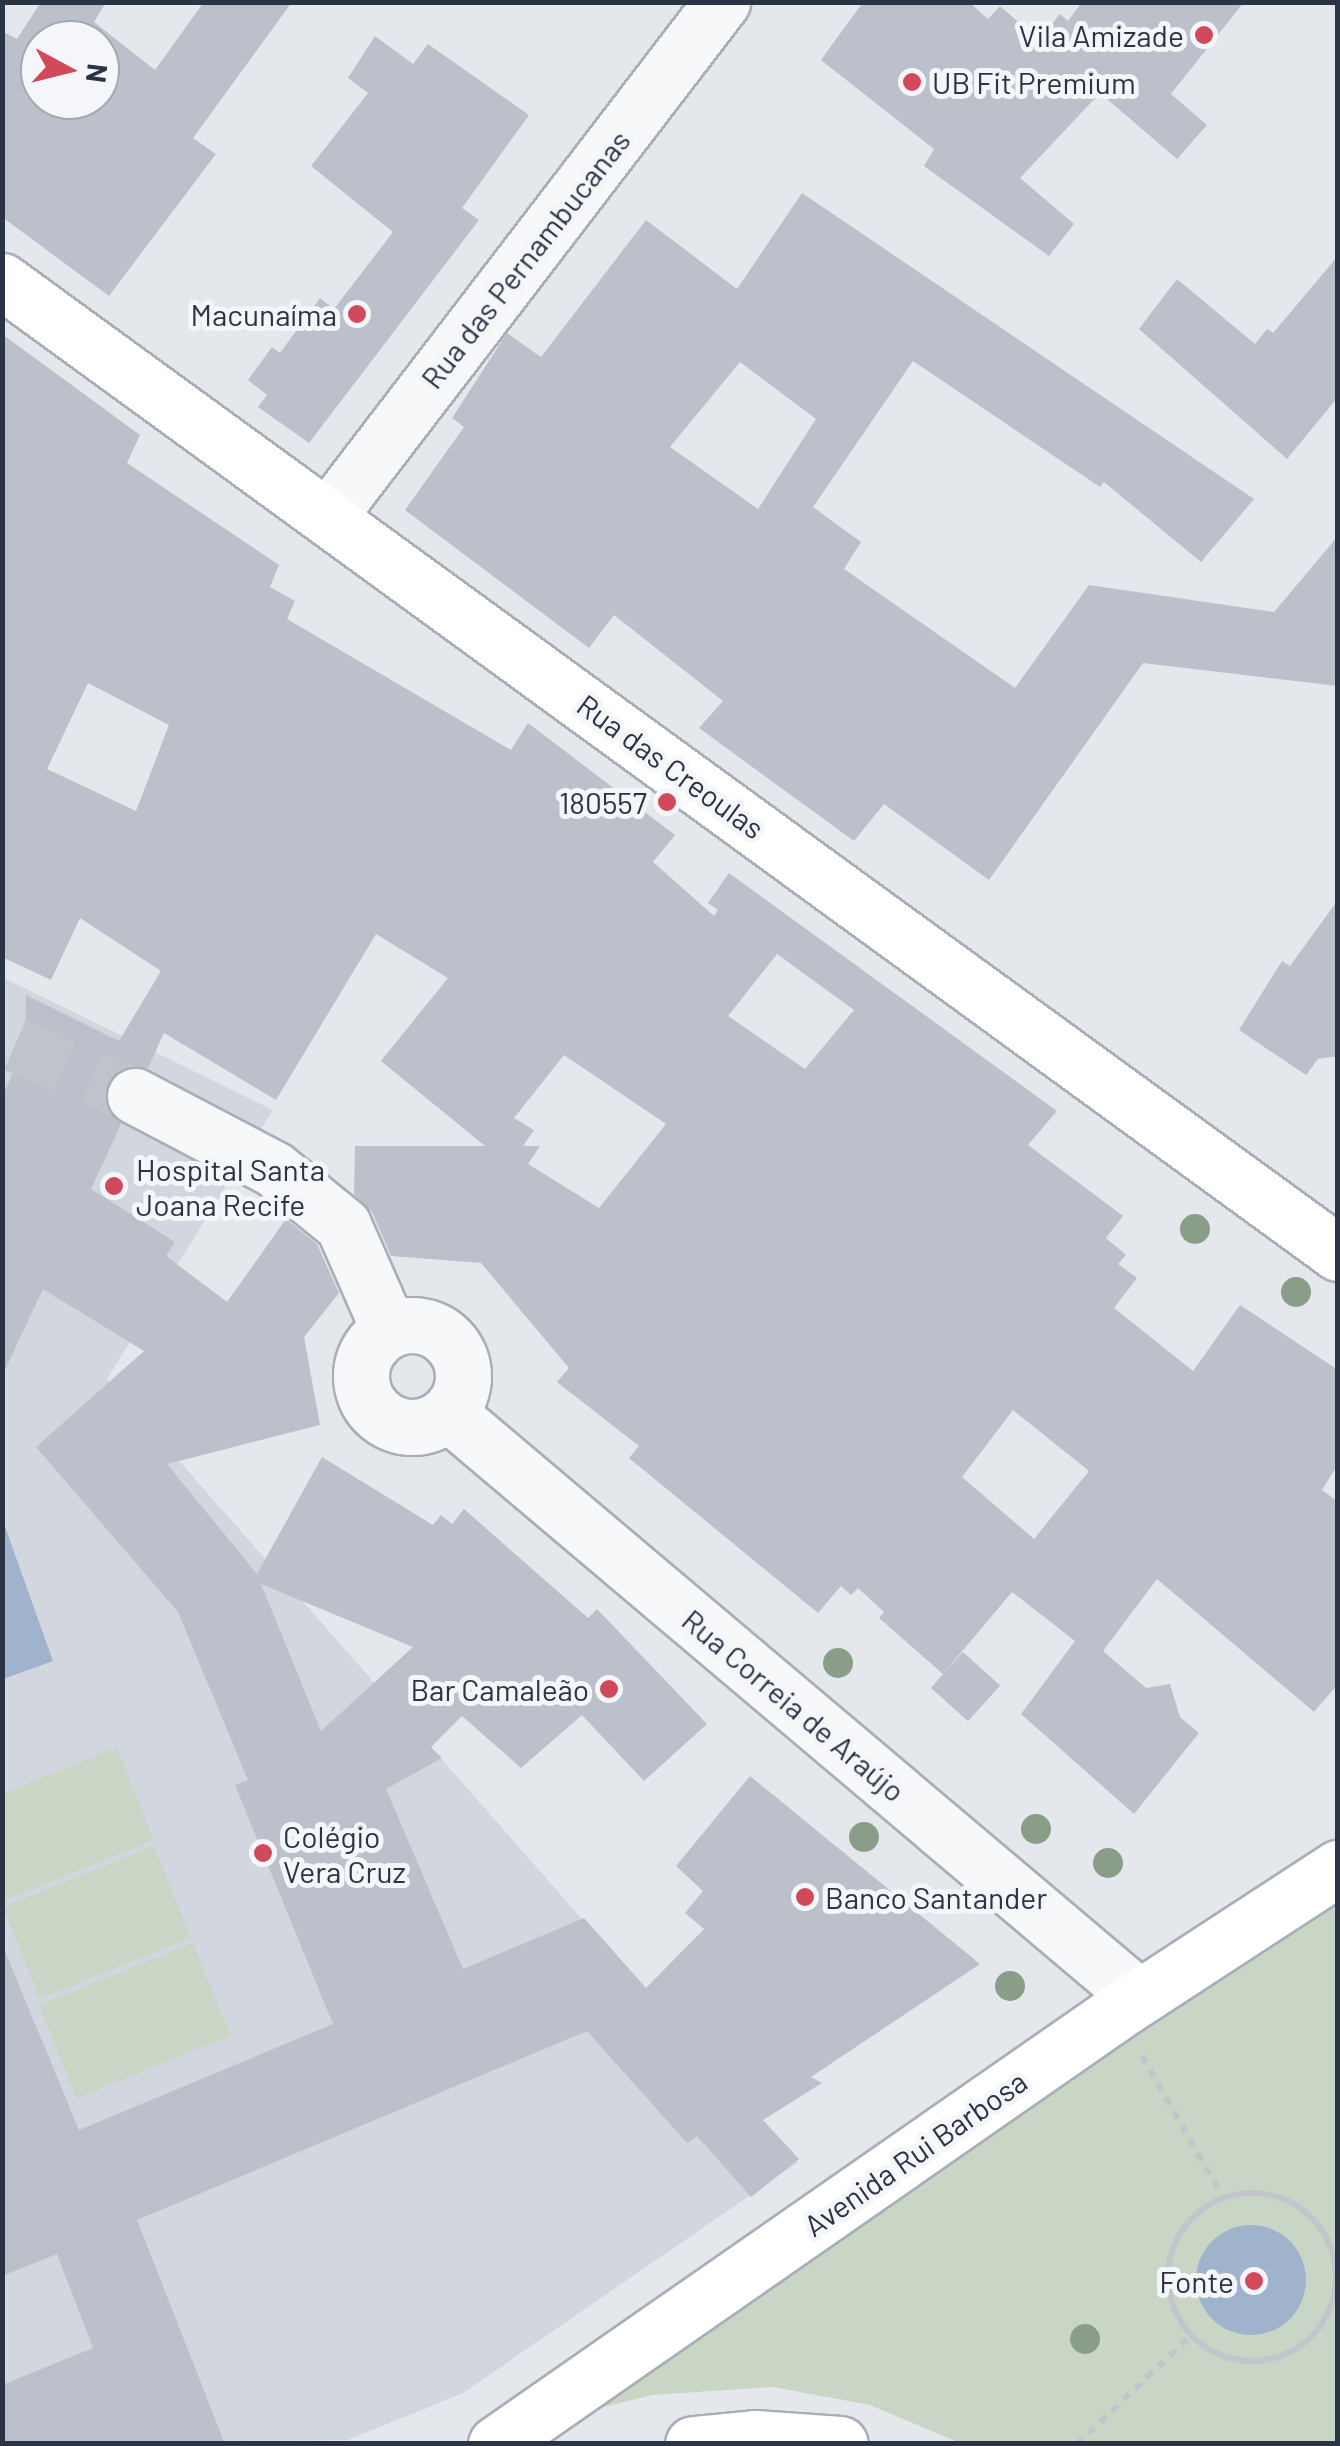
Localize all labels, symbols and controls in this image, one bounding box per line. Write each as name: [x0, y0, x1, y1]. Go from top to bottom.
place label: Vila Amizade: [1019, 17, 1184, 53]
north arrow: [20, 20, 120, 120]
marker: Vila Amizade: [1193, 24, 1215, 46]
text: N: [80, 62, 116, 85]
place label: UB Fit Premium: [932, 64, 1136, 100]
marker: UB Fit Premium: [901, 71, 923, 93]
street label: Rua das Pernambucanas: [413, 123, 637, 395]
place label: Macunaíma: [191, 296, 337, 332]
marker: Macunaíma: [346, 303, 368, 325]
street label: Rua das Creoulas: [571, 686, 771, 846]
place label: 180557: [559, 784, 647, 820]
marker: 180557: [656, 791, 678, 813]
place label: Hospital Santa Joana Recife: [136, 1151, 325, 1222]
marker: Hospital Santa Joana Recife: [101, 1173, 127, 1199]
street label: Rua Correia de Araújo: [675, 1601, 913, 1809]
place label: Bar Camaleão: [410, 1671, 589, 1707]
marker: Bar Camaleão: [598, 1678, 620, 1700]
place label: Colégio Vera Cruz: [283, 1818, 406, 1888]
marker: Colégio Vera Cruz: [252, 1842, 274, 1864]
place label: Banco Santander: [825, 1879, 1047, 1915]
marker: Banco Santander: [794, 1886, 816, 1908]
street label: Avenida Rui Barbosa: [797, 2063, 1033, 2243]
place label: Fonte: [1159, 2263, 1234, 2299]
marker: Fonte: [1243, 2270, 1265, 2292]

